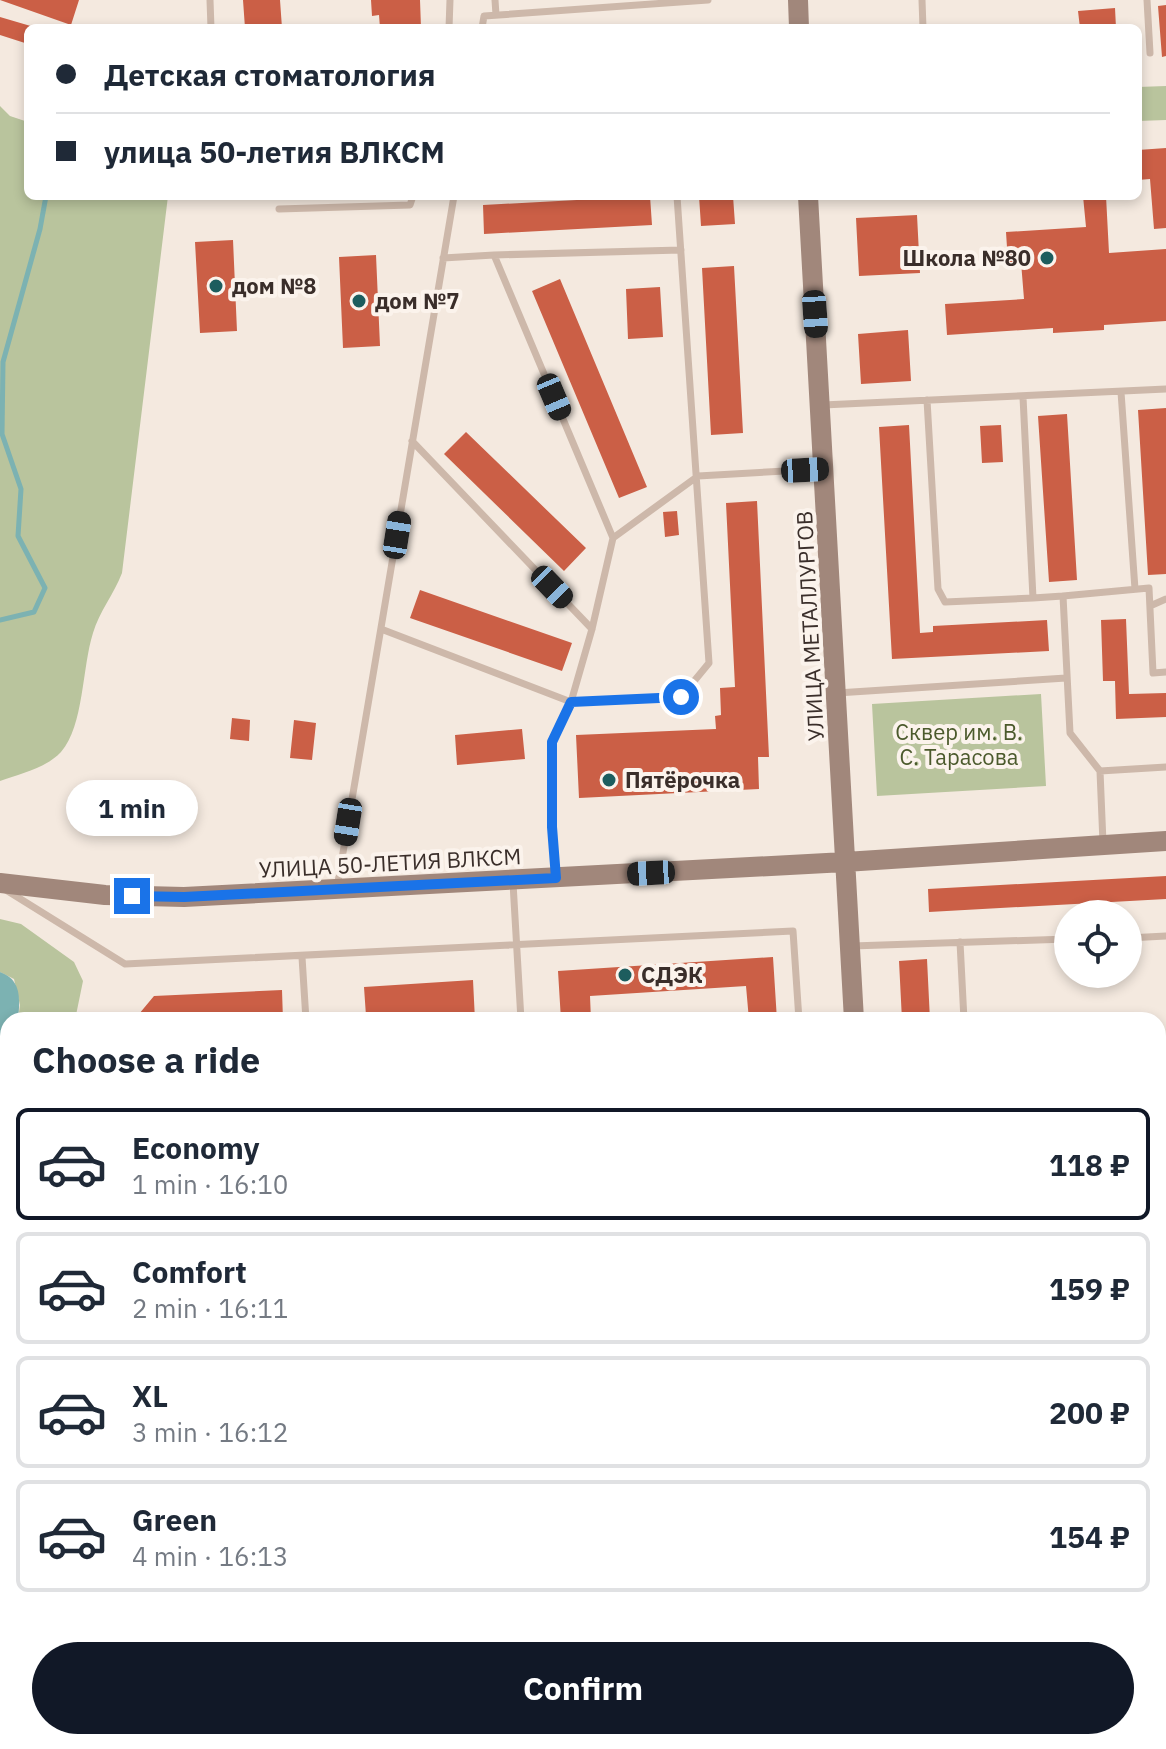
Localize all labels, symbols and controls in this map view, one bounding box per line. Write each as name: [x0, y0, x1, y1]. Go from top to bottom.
text: Детская стоматология: [104, 55, 435, 94]
text: улица 50-летия ВЛКСМ: [104, 132, 445, 171]
place label: Школа №80: [902, 243, 1031, 272]
marker: Школа №80: [1038, 249, 1056, 267]
place label: дом №8: [232, 271, 316, 300]
marker: дом №8: [207, 277, 225, 295]
place label: дом №7: [375, 286, 459, 315]
car: [801, 289, 829, 339]
marker: дом №7: [350, 292, 368, 310]
car: [534, 370, 574, 424]
car: [780, 457, 830, 483]
car: [381, 509, 413, 561]
street label: УЛИЦА МЕТАЛЛУРГОВ: [789, 510, 830, 742]
car: [527, 561, 577, 613]
route start: [663, 679, 699, 715]
park label: Сквер им. В. С. Тарасова: [895, 717, 1023, 771]
place label: Пятёрочка: [625, 765, 740, 794]
marker: Пятёрочка: [600, 771, 618, 789]
callout: 1 min: [66, 780, 198, 836]
text: 1 min: [98, 791, 166, 825]
car: [332, 796, 364, 848]
street label: УЛИЦА 50-ЛЕТИЯ ВЛКСМ: [258, 841, 522, 884]
car: [626, 860, 676, 886]
route end: [114, 878, 150, 914]
map controls: [1054, 900, 1142, 988]
button: locate: [1054, 900, 1142, 988]
place label: СДЭК: [641, 960, 703, 989]
marker: СДЭК: [616, 966, 634, 984]
text: Choose a ride: [32, 1036, 260, 1083]
icon: car: [36, 1128, 108, 1200]
text: Economy: [132, 1128, 260, 1167]
text: 118 ₽: [1049, 1145, 1130, 1184]
text: 1 min · 16:10: [132, 1167, 288, 1201]
icon: car: [36, 1252, 108, 1324]
text: Comfort: [132, 1252, 247, 1291]
text: 159 ₽: [1049, 1269, 1130, 1308]
text: 2 min · 16:11: [132, 1291, 288, 1325]
icon: car: [36, 1376, 108, 1448]
text: XL: [132, 1376, 168, 1415]
text: 200 ₽: [1049, 1393, 1130, 1432]
text: 3 min · 16:12: [132, 1415, 288, 1449]
icon: car: [36, 1500, 108, 1572]
text: Green: [132, 1500, 217, 1539]
text: 154 ₽: [1049, 1517, 1130, 1556]
text: 4 min · 16:13: [132, 1539, 288, 1573]
button: Confirm: [32, 1642, 1134, 1734]

